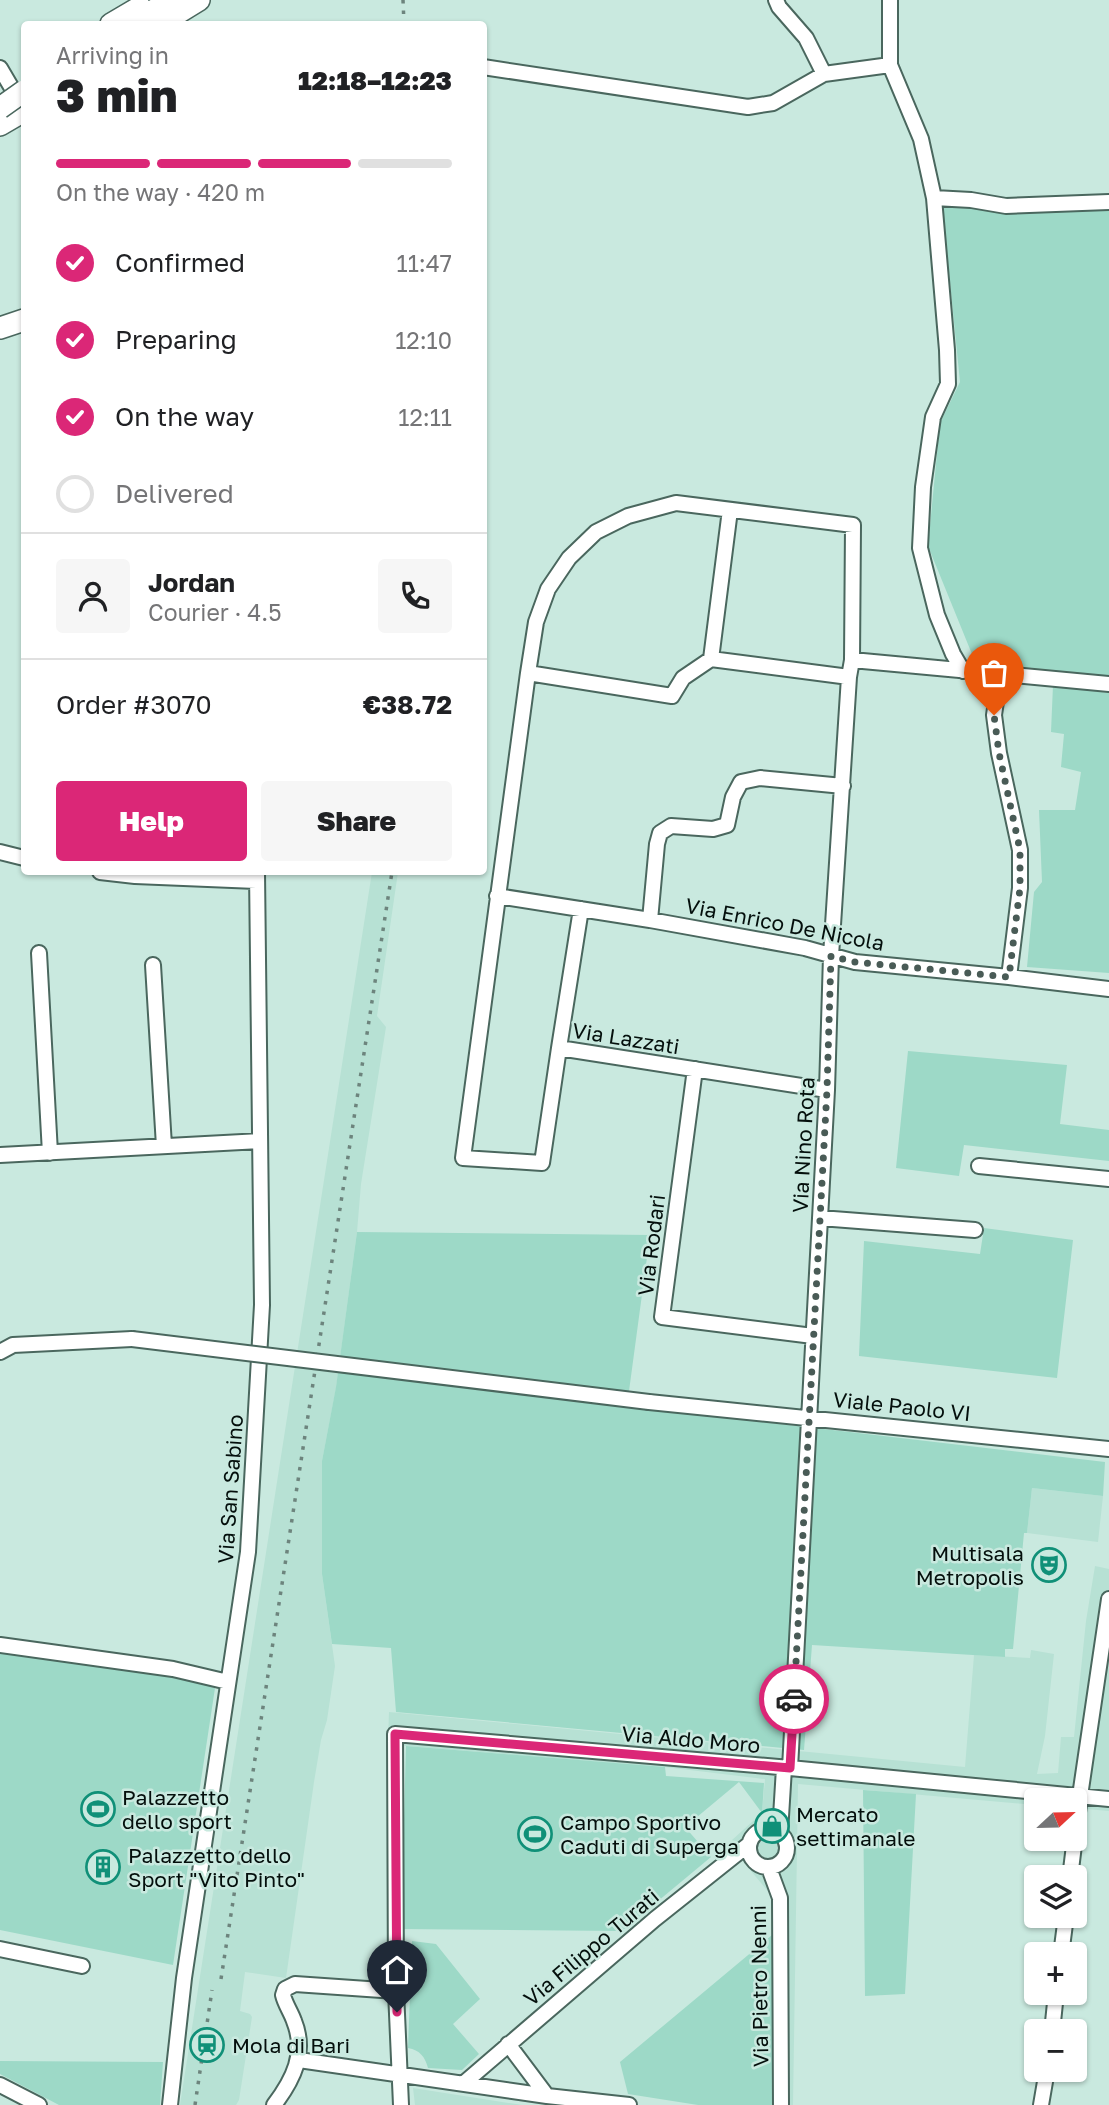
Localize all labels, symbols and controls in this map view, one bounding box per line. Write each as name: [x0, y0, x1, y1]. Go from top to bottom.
text: Arriving in: [56, 41, 169, 69]
text: 12:18–12:23: [298, 65, 452, 96]
text: 3 min: [56, 67, 178, 122]
text: On the way · 420 m: [56, 178, 265, 206]
icon: check: [56, 244, 94, 282]
text: Confirmed: [115, 247, 245, 278]
text: 11:47: [397, 249, 452, 277]
icon: check: [56, 321, 94, 359]
text: Preparing: [115, 324, 237, 355]
text: 12:10: [395, 326, 452, 354]
icon: check: [56, 398, 94, 436]
text: On the way: [115, 401, 254, 432]
text: 12:11: [398, 403, 452, 431]
text: Delivered: [115, 478, 234, 509]
button: person: [56, 559, 130, 633]
button: phone: [378, 559, 452, 633]
text: Jordan: [148, 567, 235, 598]
text: Courier · 4.5: [148, 598, 281, 626]
pin: [964, 643, 1024, 715]
icon: bag: [975, 654, 1013, 692]
text: Order #3070: [56, 689, 212, 720]
text: €38.72: [363, 689, 452, 720]
button: Help: [56, 781, 247, 861]
button: Share: [261, 781, 452, 861]
street label: Via Enrico De Nicola: [683, 892, 887, 956]
street label: Via Lazzati: [571, 1017, 681, 1059]
street label: Via Nino Rota: [786, 1076, 820, 1214]
street label: Via Rodari: [632, 1193, 670, 1297]
street label: Viale Paolo VI: [832, 1386, 972, 1426]
street label: Via San Sabino: [212, 1413, 248, 1565]
place label: Multisala Metropolis: [916, 1540, 1024, 1590]
theatre icon: Multisala Metropolis: [1030, 1546, 1068, 1584]
courier: [759, 1664, 829, 1734]
icon: car: [775, 1680, 813, 1718]
street label: Via Aldo Moro: [621, 1720, 761, 1758]
place label: Palazzetto dello sport: [122, 1784, 232, 1834]
north arrow: [1024, 1788, 1087, 1852]
map controls: [1024, 1788, 1087, 2082]
sports icon: Palazzetto dello sport: [79, 1790, 117, 1828]
place label: Mercato settimanale: [796, 1801, 915, 1851]
shop icon: Mercato settimanale: [753, 1807, 791, 1845]
place label: Campo Sportivo Caduti di Superga: [560, 1809, 739, 1859]
sports icon: Campo Sportivo Caduti di Superga: [516, 1815, 554, 1853]
place label: Palazzetto dello Sport "Vito Pinto": [128, 1842, 305, 1892]
building icon: Palazzetto dello Sport "Vito Pinto": [84, 1848, 122, 1886]
button: layers: [1024, 1865, 1087, 1928]
street label: Via Filippo Turati: [518, 1883, 664, 2011]
street label: Via Pietro Nenni: [745, 1905, 773, 2067]
pin: [367, 1940, 427, 2012]
button: +: [1024, 1942, 1087, 2005]
icon: home: [378, 1951, 416, 1989]
button: −: [1024, 2019, 1087, 2082]
station icon: Mola di Bari: [188, 2026, 226, 2064]
place label: Mola di Bari: [232, 2032, 350, 2058]

